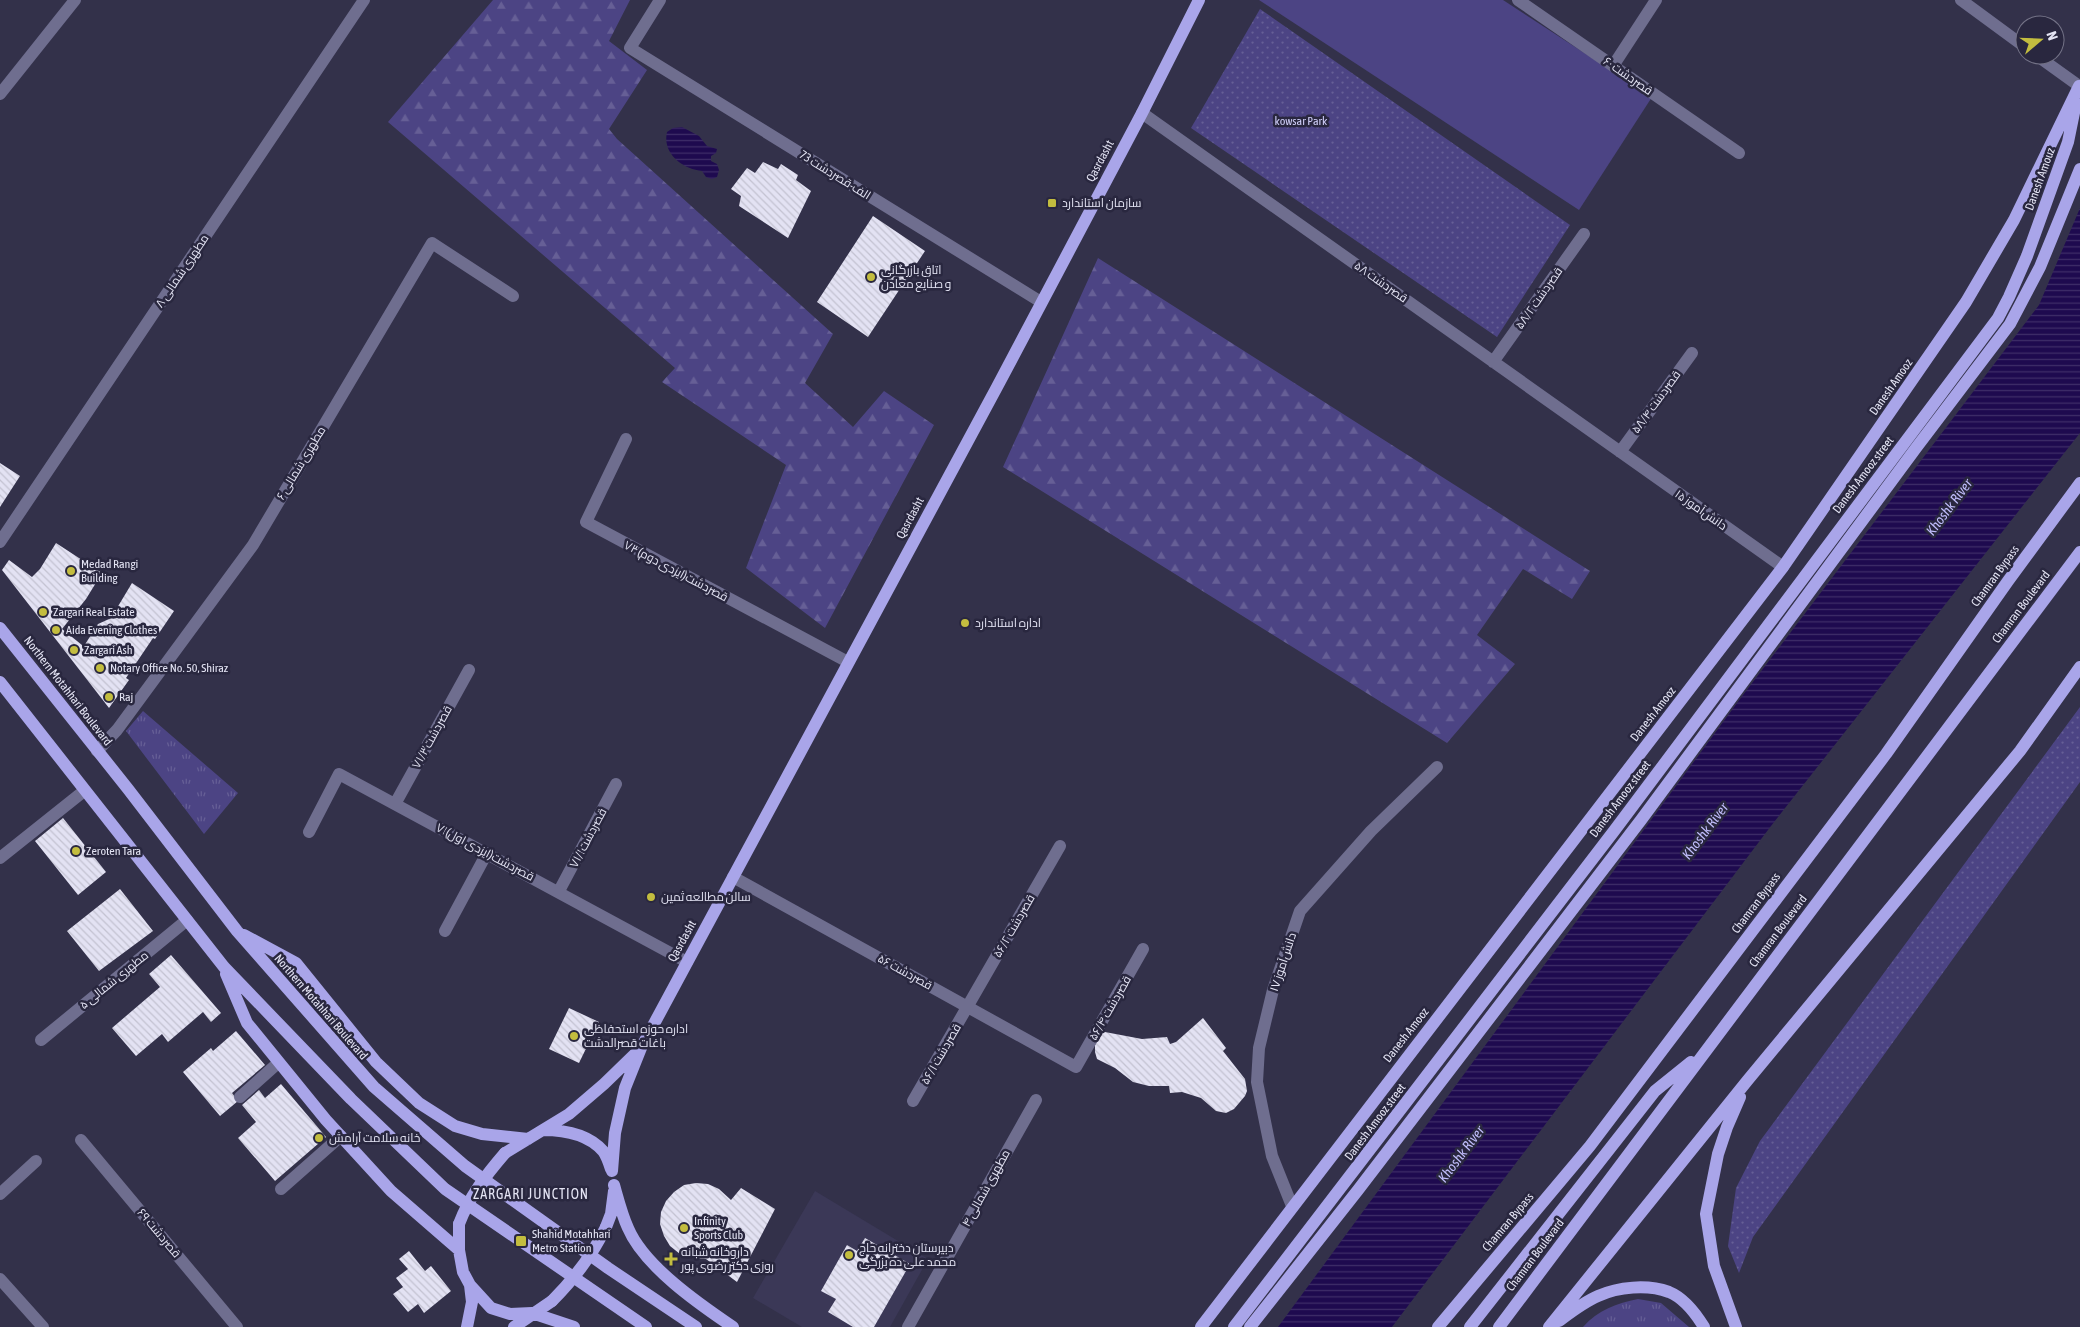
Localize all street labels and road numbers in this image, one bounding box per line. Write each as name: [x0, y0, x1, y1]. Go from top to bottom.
street label: ۶۰ قصردشت: [1601, 54, 1655, 98]
street label: Qasrdasht: [1083, 137, 1117, 184]
street label: Danesh Amouz: [2022, 145, 2058, 212]
street label: 73 الف-قصردشت: [797, 148, 873, 202]
street label: ۸ مطهری شمالی: [152, 232, 212, 310]
street label: قصردشت ۵۸: [1352, 259, 1410, 305]
street label: ۵۸/۲ قصردشت: [1513, 264, 1565, 332]
street label: Danesh Amooz: [1867, 356, 1916, 418]
street label: ۵۸/۴ قصردشت: [1629, 368, 1683, 436]
street label: ۶ مطهری شمالی: [274, 424, 328, 502]
street label: Danesh Amooz street: [1830, 433, 1897, 516]
street label: دانش‌آموز ۱۵: [1672, 487, 1730, 533]
street label: Qasrdasht: [893, 494, 927, 541]
street label: ۷۳قصردشت(ایزدی دوم): [621, 538, 730, 605]
street label: Chamran Bypass: [1968, 543, 2022, 609]
street label: Chamran Boulevard: [1989, 568, 2053, 646]
street label: Northern Motahhari Boulevard: [21, 634, 115, 748]
street label: Danesh Amooz: [1627, 683, 1679, 744]
street label: قصردشت۷۱/۳: [409, 703, 455, 771]
street label: Danesh Amooz street: [1587, 757, 1654, 840]
street label: قصردشت۷۱/۱: [567, 806, 609, 870]
street label: ۷۱قصردشت(ایزدی اول): [434, 820, 536, 884]
street label: Chamran Bypass: [1729, 870, 1783, 936]
street label: ۵۶/۲ قصردشت: [990, 892, 1038, 960]
street label: Chamran Boulevard: [1746, 892, 1810, 970]
street label: Qasrdasht: [665, 917, 699, 964]
street label: دانش‌آموز ۱۷: [1267, 931, 1299, 993]
street label: ۵ مطهری شمالی: [77, 948, 151, 1012]
street label: ۵۶ قصردشت: [875, 951, 935, 993]
street label: Northern Motahhari Boulevard: [271, 952, 371, 1062]
street label: ۵۶/۴ قصردشت: [1086, 973, 1134, 1043]
street label: Danesh Amooz: [1380, 1004, 1432, 1065]
street label: ۵۶/۱ قصردشت: [918, 1021, 964, 1087]
street label: Danesh Amooz street: [1342, 1080, 1409, 1163]
street label: ۴ مطهری شمالی: [959, 1147, 1013, 1229]
street label: Chamran Bypass: [1479, 1190, 1537, 1254]
street label: ۶۹ قصردشت: [134, 1206, 184, 1260]
street label: Chamran Boulevard: [1503, 1216, 1567, 1294]

